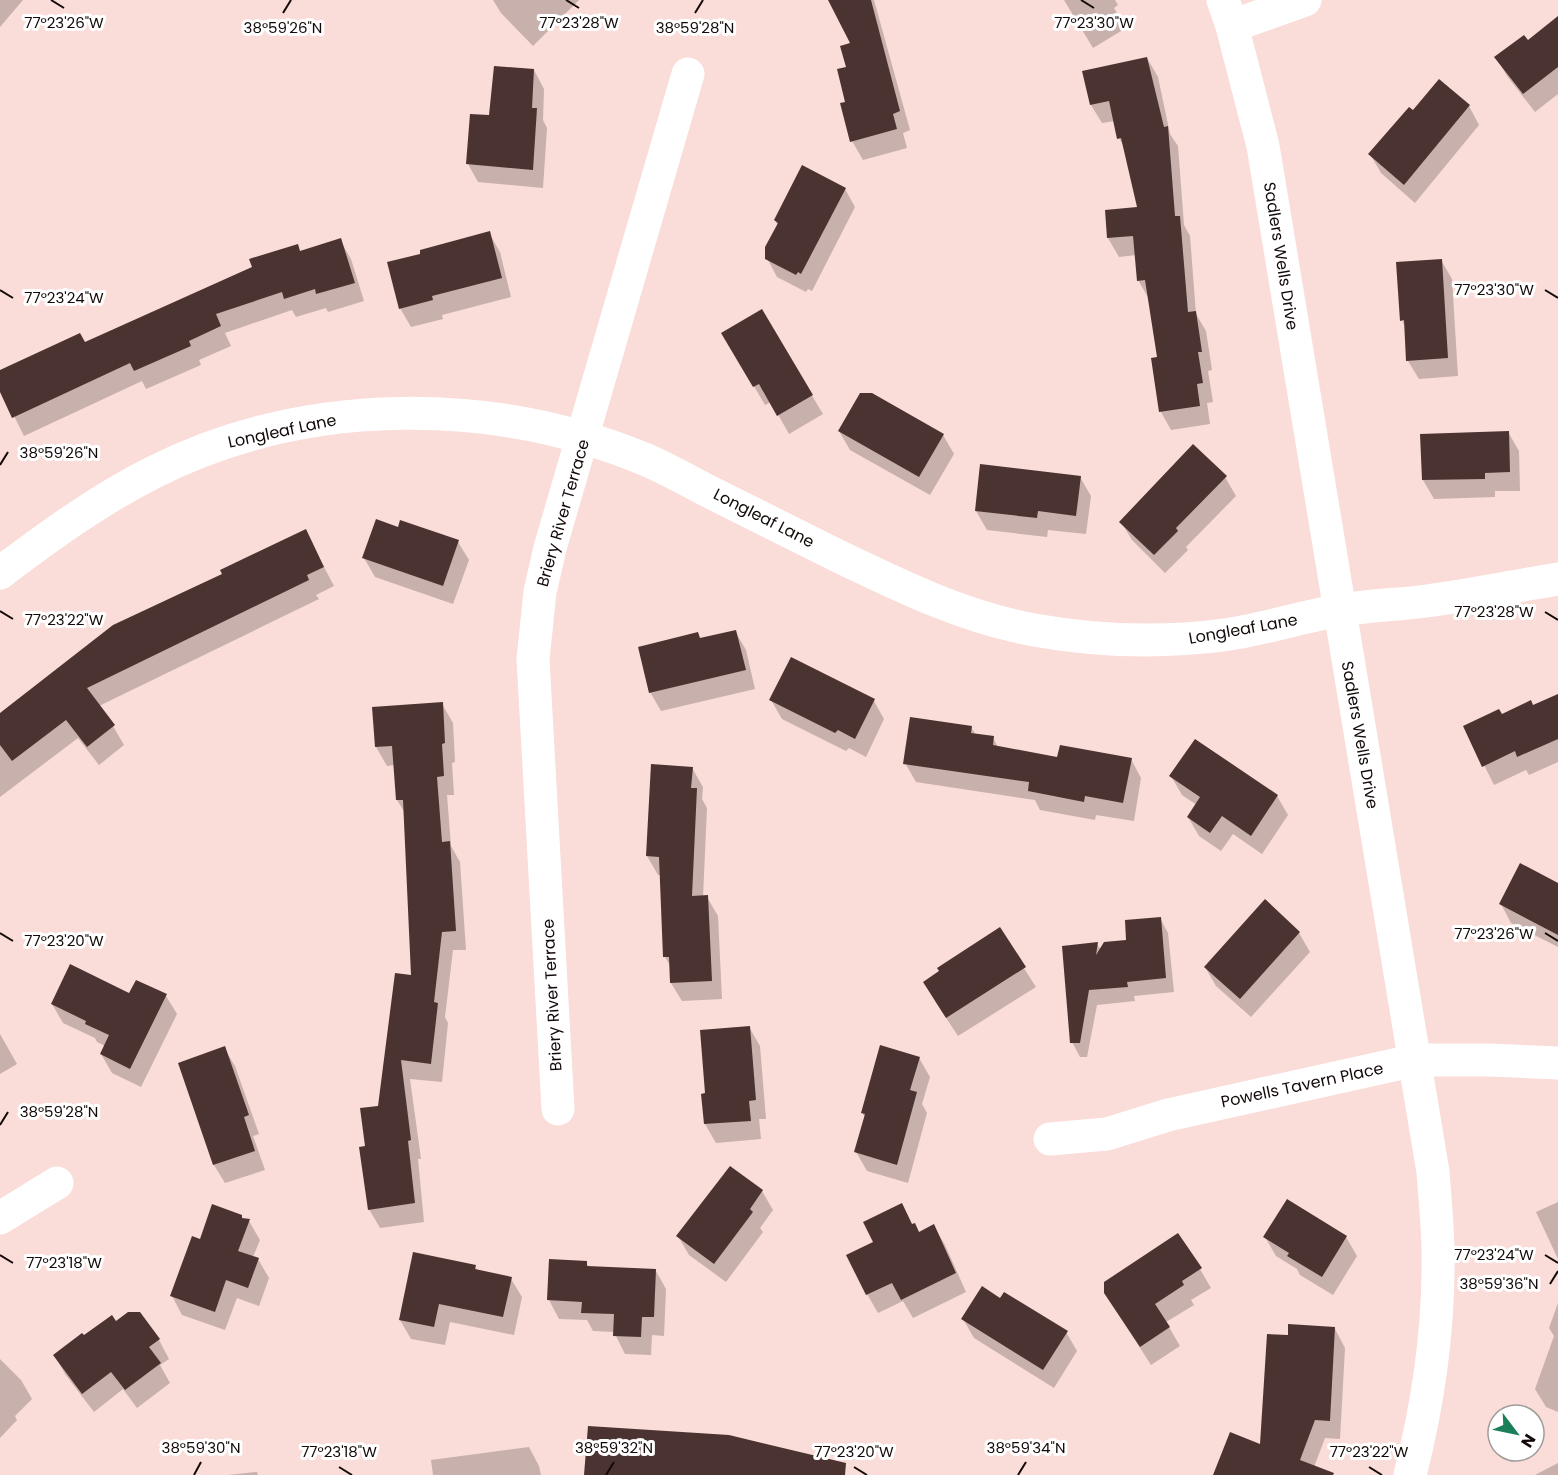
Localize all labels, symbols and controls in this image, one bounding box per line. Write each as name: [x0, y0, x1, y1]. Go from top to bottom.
text: 77°23'26"W: [24, 12, 104, 33]
text: 77°23'28"W: [539, 12, 619, 33]
text: 77°23'30"W: [1054, 12, 1134, 33]
text: 38°59'26"N: [244, 17, 322, 38]
text: 38°59'28"N: [656, 17, 734, 38]
street label: Sadlers Wells Drive: [1258, 180, 1304, 332]
text: 77°23'30"W: [1454, 279, 1534, 300]
text: 77°23'24"W: [24, 287, 104, 308]
street label: Longleaf Lane: [226, 408, 338, 454]
street label: Briery River Terrace: [531, 436, 595, 590]
text: 38°59'26"N: [20, 442, 98, 463]
street label: Longleaf Lane: [710, 483, 818, 553]
text: 77°23'28"W: [1454, 601, 1534, 622]
street label: Longleaf Lane: [1187, 608, 1299, 650]
text: 77°23'22"W: [25, 609, 104, 630]
street label: Sadlers Wells Drive: [1336, 659, 1384, 811]
street label: Briery River Terrace: [537, 918, 567, 1072]
text: 77°23'26"W: [1454, 923, 1534, 944]
text: 77°23'20"W: [24, 930, 104, 951]
street label: Powells Tavern Place: [1219, 1057, 1385, 1113]
text: 38°59'28"N: [20, 1101, 98, 1122]
text: 77°23'24"W: [1454, 1244, 1534, 1265]
text: 77°23'18"W: [26, 1252, 102, 1273]
text: 38°59'36"N: [1460, 1273, 1539, 1294]
north arrow: [1486, 1403, 1546, 1463]
text: N: [1515, 1429, 1541, 1452]
text: 38°59'30"N: [162, 1437, 240, 1458]
text: 38°59'32"N: [575, 1437, 653, 1458]
text: 38°59'34"N: [987, 1437, 1065, 1458]
text: 77°23'18"W: [301, 1441, 377, 1462]
text: 77°23'20"W: [814, 1441, 894, 1462]
text: 77°23'22"W: [1330, 1441, 1409, 1462]

